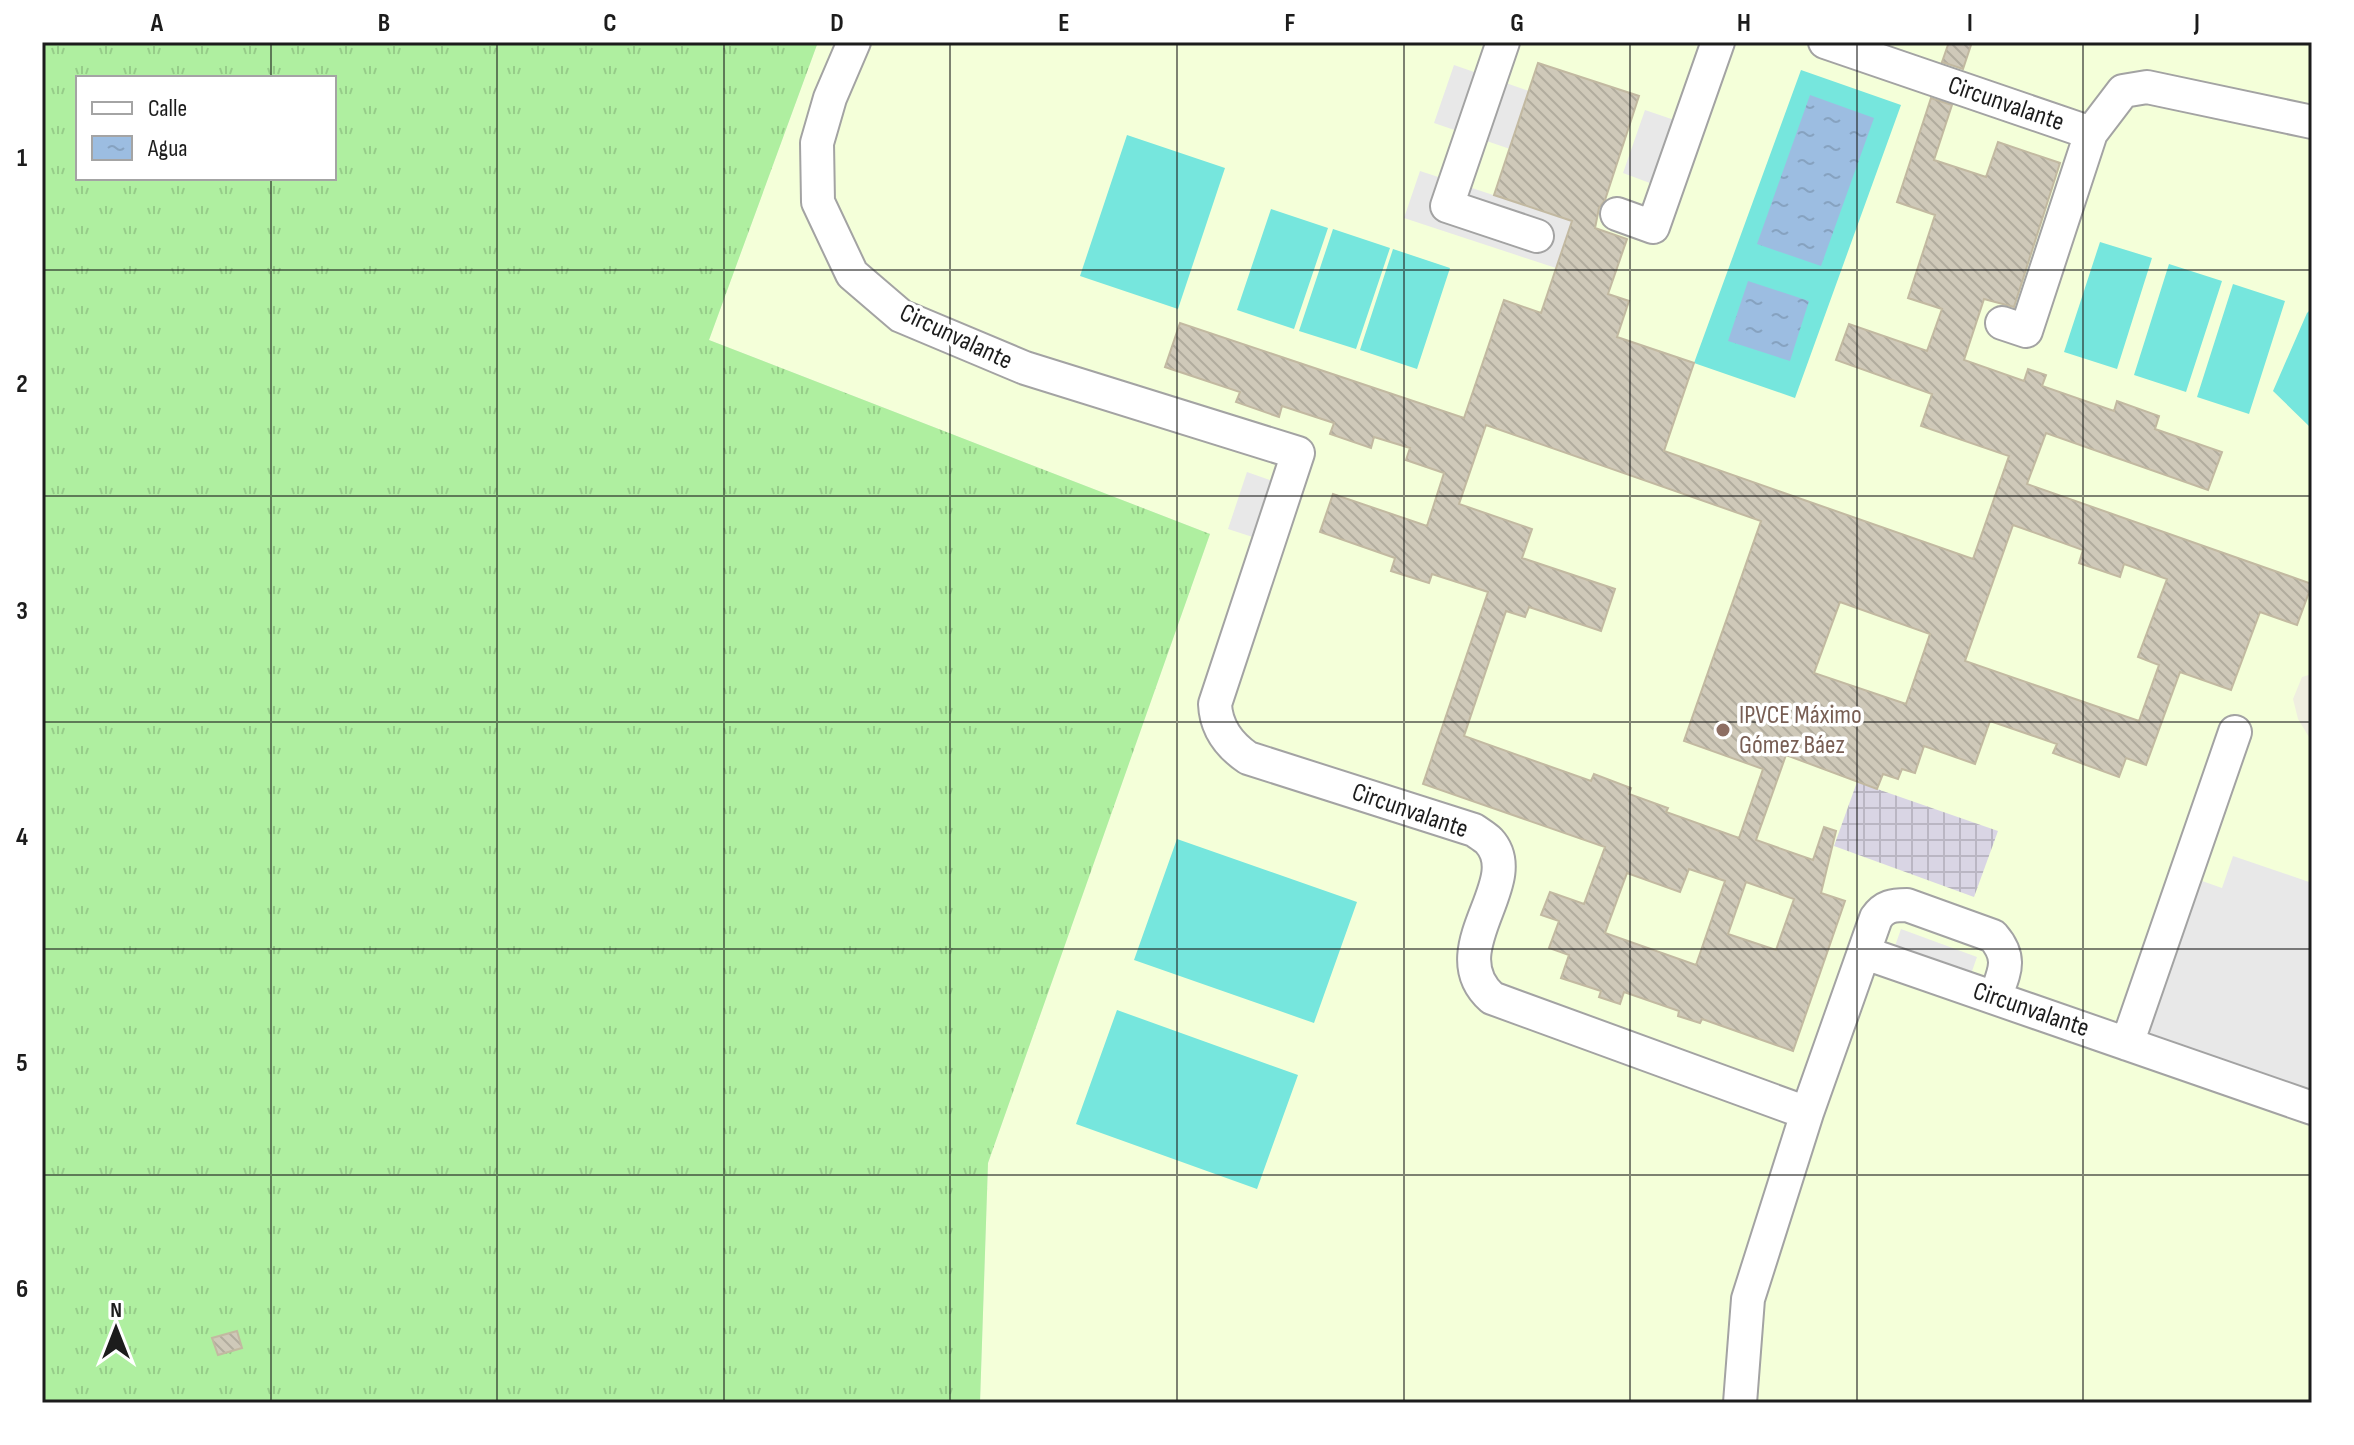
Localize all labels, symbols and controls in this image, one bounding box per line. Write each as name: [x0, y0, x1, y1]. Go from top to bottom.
text: A: [150, 8, 164, 39]
text: B: [378, 8, 390, 39]
text: C: [603, 8, 617, 39]
text: D: [830, 8, 844, 39]
text: E: [1058, 8, 1070, 39]
text: F: [1285, 8, 1296, 39]
text: G: [1510, 8, 1524, 39]
text: H: [1737, 8, 1751, 39]
text: I: [1967, 8, 1973, 39]
text: J: [2193, 8, 2200, 39]
street label: Circunvalante: [1944, 70, 2068, 138]
legend: [76, 76, 336, 180]
text: Calle: [148, 94, 187, 123]
text: Agua: [147, 134, 187, 163]
text: 1: [17, 143, 27, 174]
street label: Circunvalante: [895, 297, 1017, 377]
text: 2: [16, 369, 28, 400]
text: 3: [16, 596, 28, 627]
place label: IPVCE Máximo Gómez Báez: [1739, 700, 1862, 761]
marker: IPVCE Máximo Gómez Báez: [1714, 721, 1732, 739]
street label: Circunvalante: [1348, 777, 1472, 845]
text: 4: [16, 822, 28, 853]
street label: Circunvalante: [1969, 976, 2093, 1044]
text: 5: [16, 1048, 28, 1079]
text: 6: [16, 1274, 28, 1305]
north arrow: [76, 1289, 156, 1369]
text: N: [110, 1297, 122, 1324]

